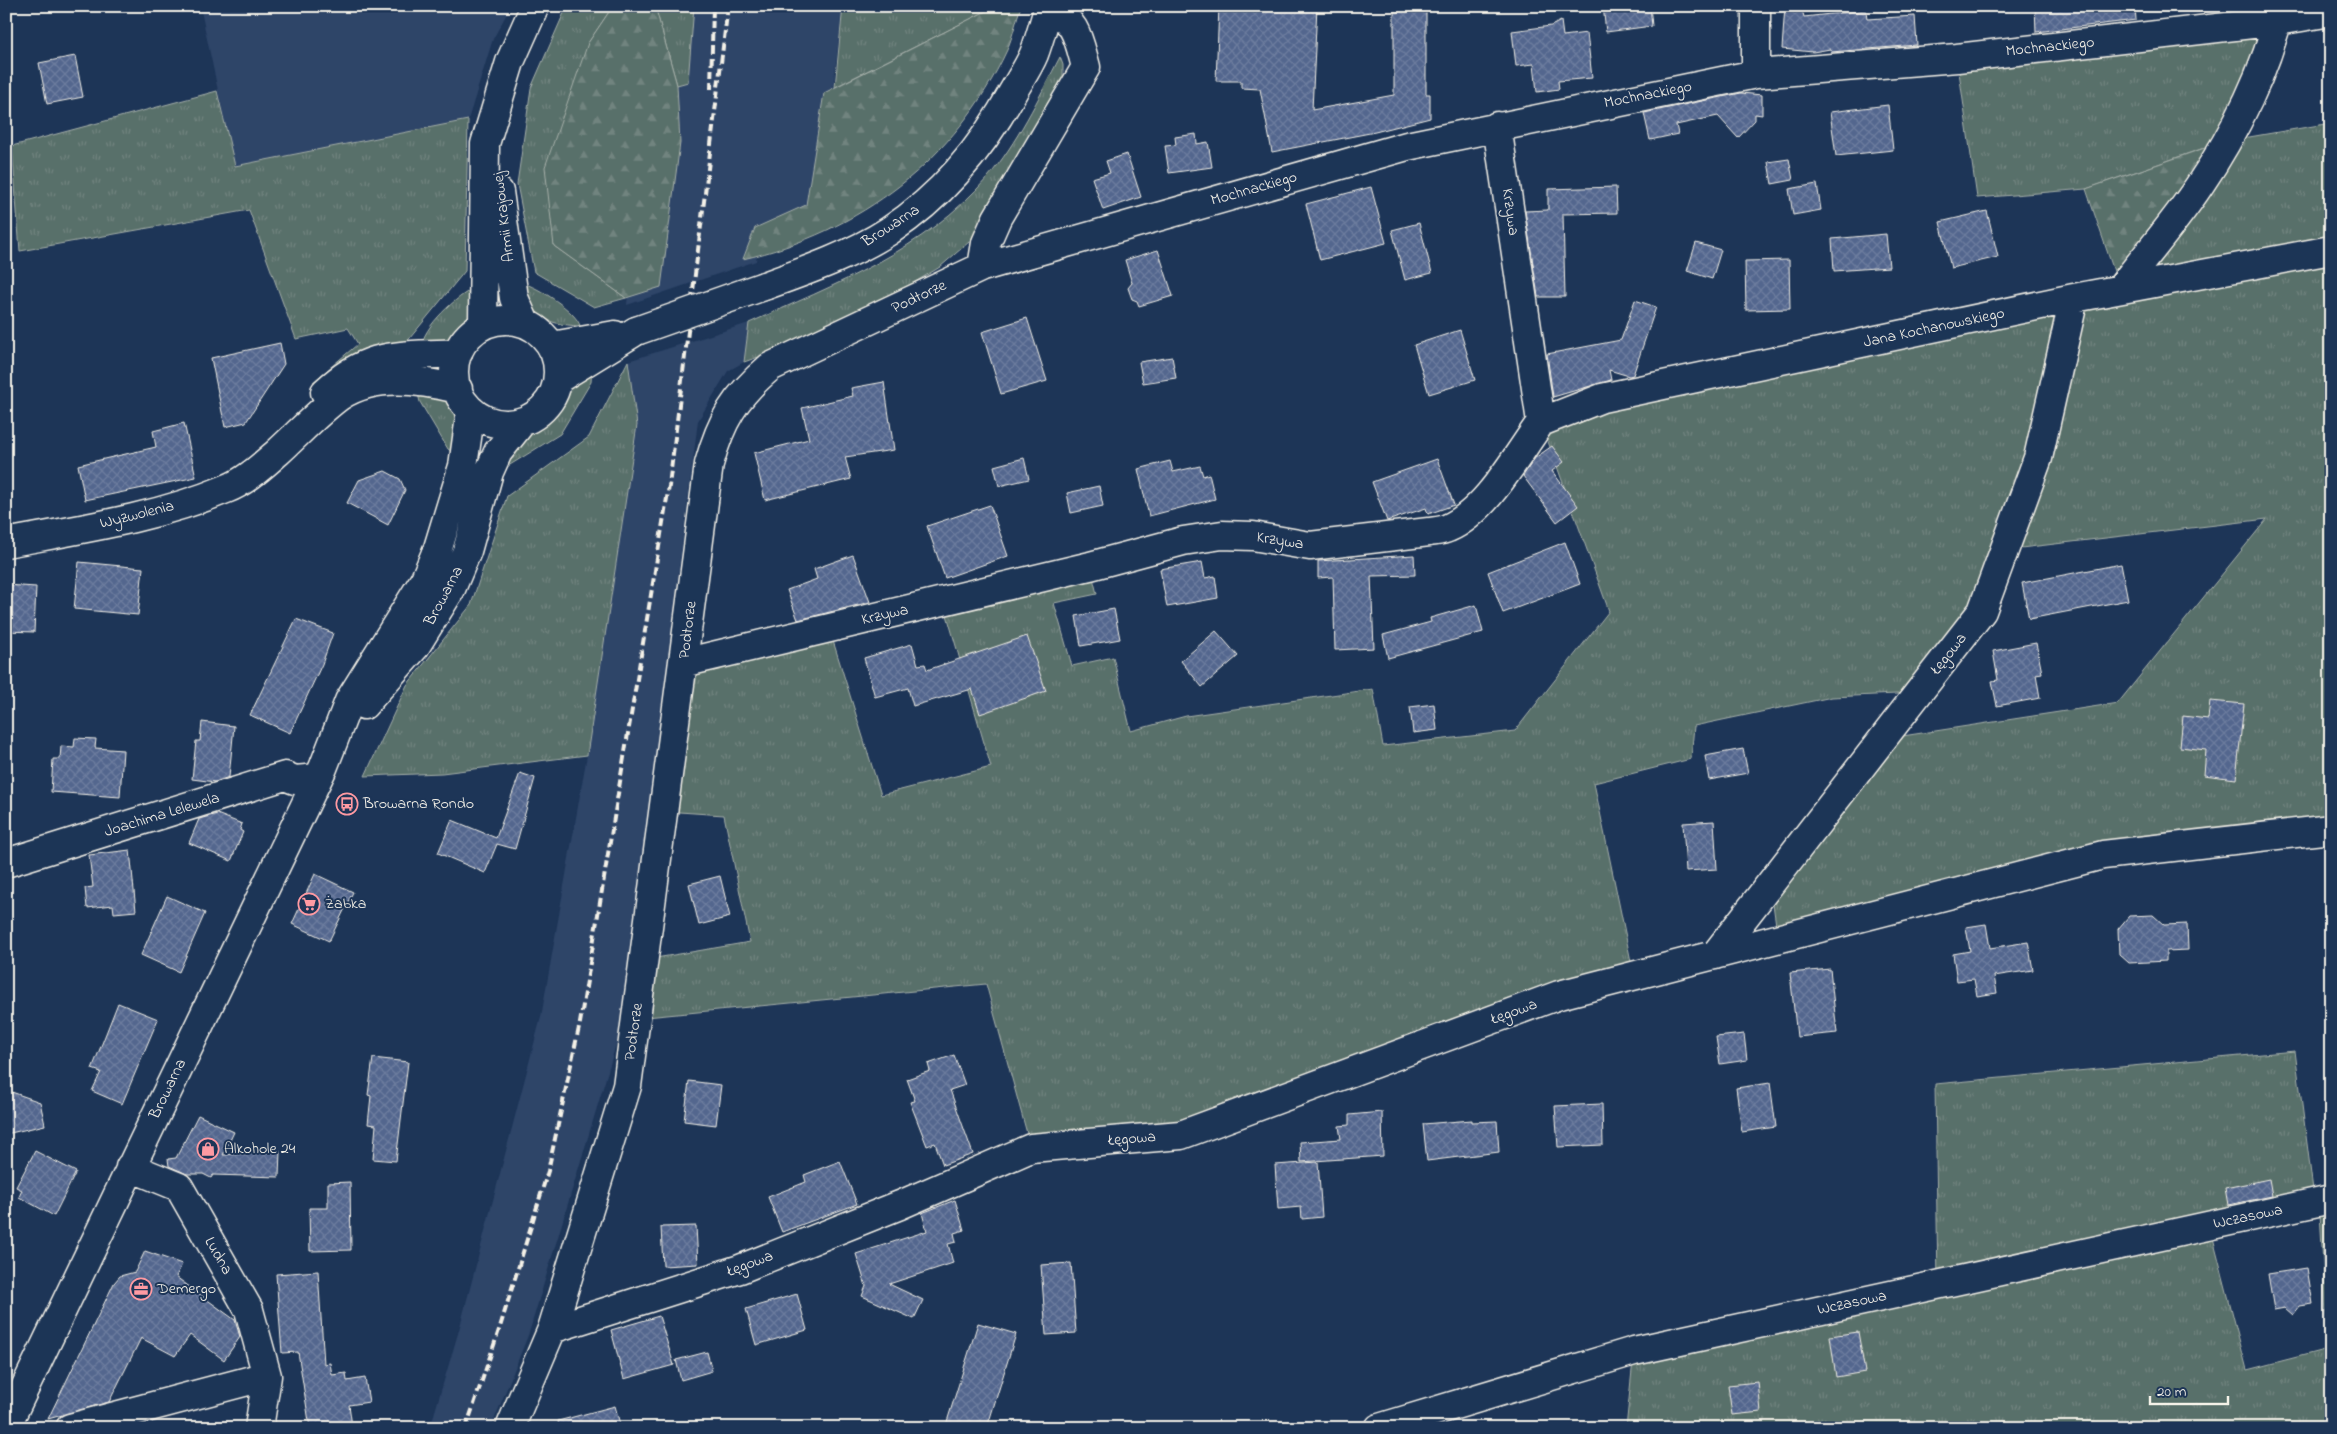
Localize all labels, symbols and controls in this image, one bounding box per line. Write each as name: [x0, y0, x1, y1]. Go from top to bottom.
street label: Mochnackiego: [2005, 30, 2095, 64]
street label: Mochnackiego: [1602, 75, 1694, 115]
street label: Mochnackiego: [1208, 165, 1300, 213]
street label: Armii Krajowej: [486, 170, 521, 263]
street label: Krzywa: [1495, 187, 1525, 237]
street label: Browarna: [856, 198, 925, 254]
street label: Podtorze: [888, 273, 951, 320]
street label: Jana Kochanowskiego: [1861, 301, 2007, 355]
street label: Wyzwolenia: [97, 494, 177, 536]
street label: Krzywa: [1255, 525, 1305, 557]
street label: Browarna: [418, 562, 470, 631]
street label: Krzywa: [859, 598, 911, 632]
street label: Podtorze: [673, 599, 704, 660]
street label: Łęgowa: [1924, 628, 1973, 681]
street label: Joachima Lelewela: [101, 786, 223, 844]
bus stop icon: Browarna Rondo: [335, 792, 359, 816]
place label: Browarna Rondo: [362, 792, 474, 816]
supermarket icon: Żabka: [297, 892, 321, 916]
place label: Żabka: [325, 892, 366, 916]
street label: Łęgowa: [1487, 993, 1541, 1032]
street label: Podtorze: [618, 1001, 650, 1062]
street label: Browarna: [143, 1055, 193, 1124]
street label: Łęgowa: [1106, 1125, 1157, 1153]
shop icon: Alkohole 24: [196, 1137, 220, 1161]
place label: Alkohole 24: [224, 1137, 296, 1161]
street label: Wczasowa: [2211, 1198, 2285, 1236]
street label: Ludna: [197, 1232, 239, 1280]
street label: Łęgowa: [722, 1244, 777, 1284]
office icon: Demergo: [129, 1277, 153, 1301]
place label: Demergo: [156, 1277, 216, 1301]
street label: Wczasowa: [1815, 1284, 1889, 1322]
scale bar: [2150, 1374, 2227, 1406]
text: 20 m: [2157, 1381, 2187, 1403]

